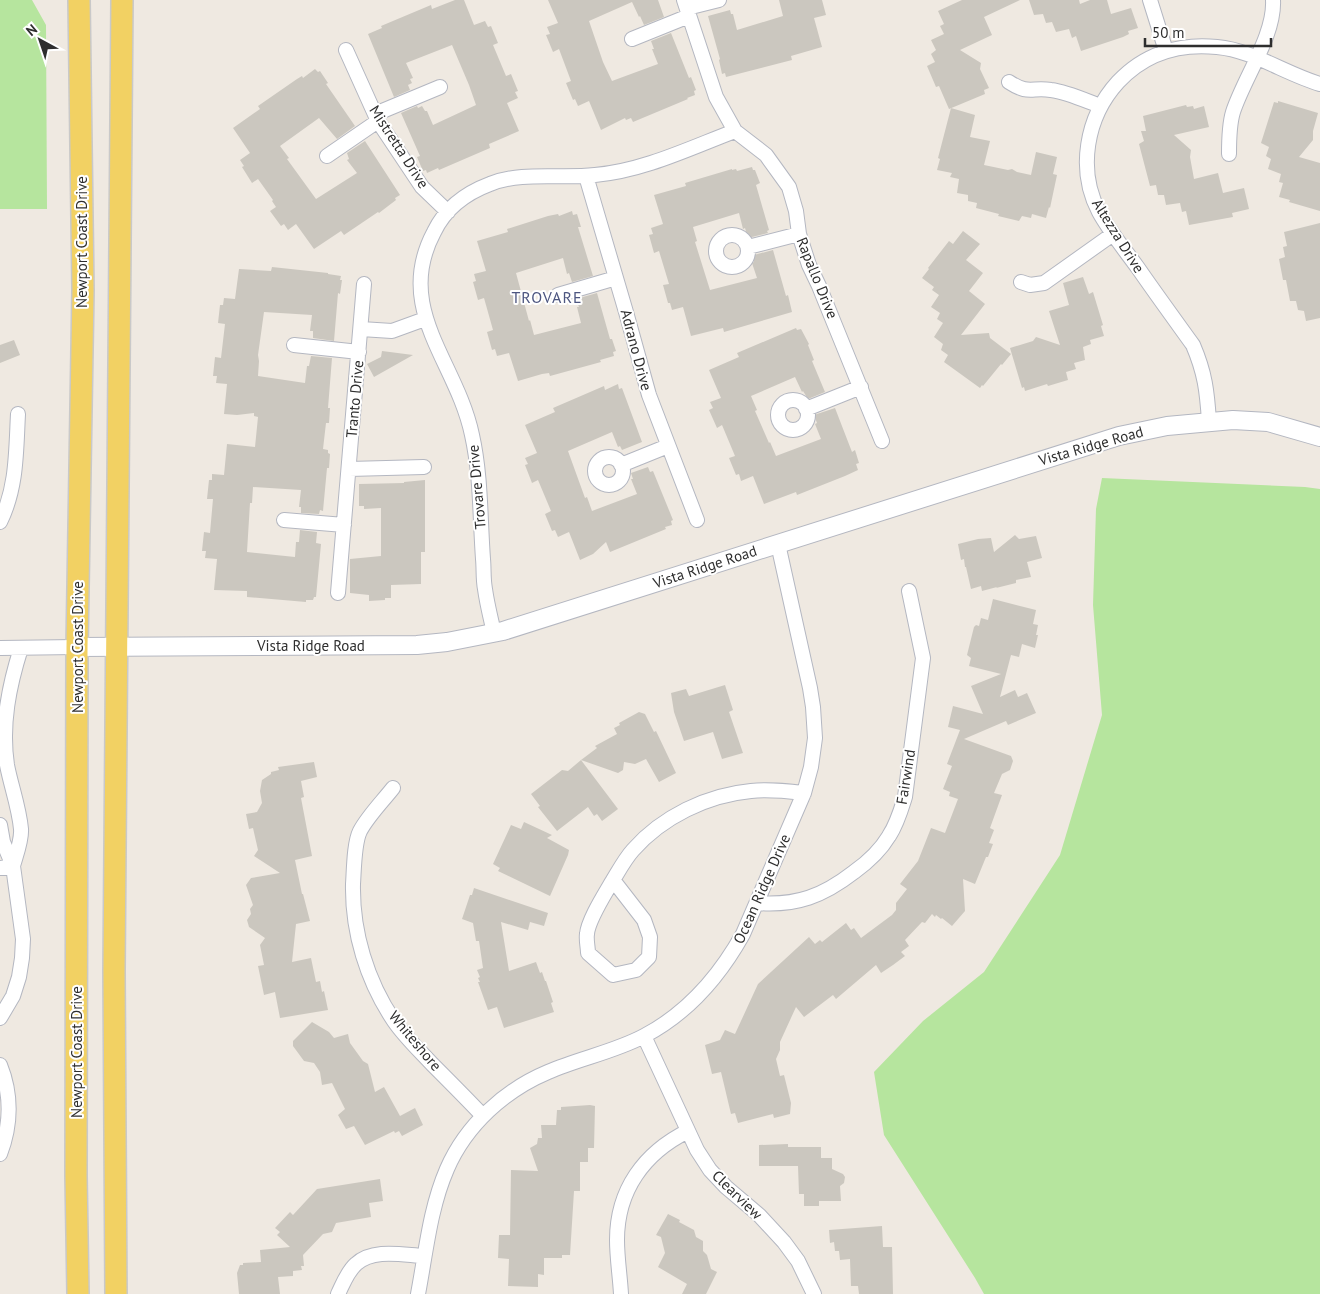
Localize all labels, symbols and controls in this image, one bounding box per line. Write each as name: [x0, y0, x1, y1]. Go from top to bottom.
north arrow: [15, 15, 65, 65]
scale bar: [1145, 15, 1271, 47]
text: N: [22, 20, 41, 40]
text: 50 m: [1152, 23, 1185, 42]
street label: Mistretta Drive: [366, 102, 433, 192]
street label: Newport Coast Drive: [72, 176, 91, 308]
street label: Altezza Drive: [1088, 195, 1149, 276]
street label: Rapallo Drive: [793, 234, 842, 321]
district label: TROVARE: [511, 287, 583, 307]
street label: Adrano Drive: [617, 307, 656, 393]
street label: Tranto Drive: [342, 359, 367, 439]
street label: Vista Ridge Road: [1035, 422, 1145, 470]
street label: Trovare Drive: [463, 444, 490, 530]
street label: Vista Ridge Road: [650, 541, 759, 593]
street label: Newport Coast Drive: [68, 581, 87, 713]
street label: Vista Ridge Road: [256, 636, 365, 655]
street label: Fairwind: [892, 748, 919, 806]
street label: Ocean Ridge Drive: [729, 831, 794, 947]
street label: Newport Coast Drive: [67, 986, 86, 1118]
street label: Whiteshore: [385, 1007, 446, 1075]
street label: Clearview: [708, 1166, 767, 1223]

